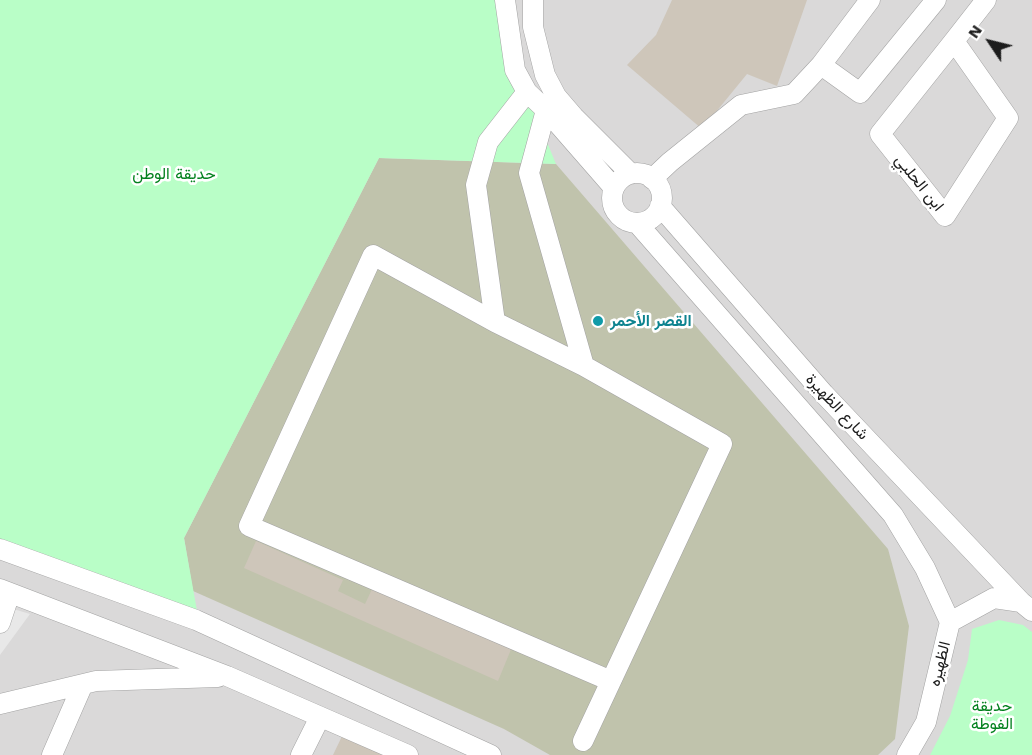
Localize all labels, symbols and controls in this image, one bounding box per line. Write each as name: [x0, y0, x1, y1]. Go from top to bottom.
north arrow: [960, 12, 1020, 72]
text: N: [964, 21, 986, 42]
street label: ابن الحلبي: [890, 151, 948, 215]
park label: حديقة الوطن: [132, 164, 216, 184]
place label: القصر الأحمر: [610, 311, 692, 331]
marker: القصر الأحمر: [591, 314, 605, 328]
street label: شارع الظهيرة: [802, 370, 872, 444]
street label: الظهيره: [925, 639, 955, 689]
park label: حديقة الفوطة: [971, 696, 1013, 734]

